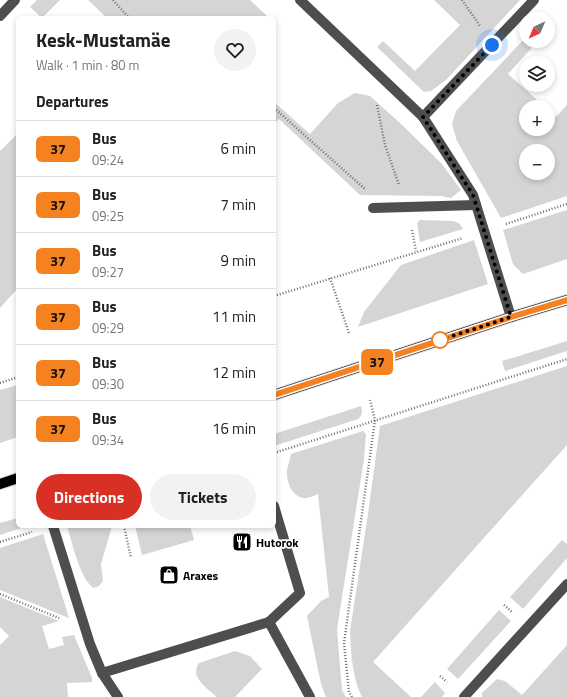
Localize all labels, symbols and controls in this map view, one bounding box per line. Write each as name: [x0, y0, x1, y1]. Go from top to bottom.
north arrow: [519, 12, 555, 48]
map controls: [519, 12, 555, 180]
text: Kesk-Mustamäe: [36, 25, 170, 54]
button: heart: [214, 29, 256, 71]
your location: [482, 35, 502, 55]
text: Walk · 1 min · 80 m: [36, 55, 139, 75]
button: layers: [519, 56, 555, 92]
text: Departures: [36, 90, 109, 113]
button: +: [519, 100, 555, 136]
text: Bus: [92, 127, 117, 150]
text: 6 min: [220, 137, 256, 160]
text: 37: [50, 138, 66, 159]
button: −: [519, 144, 555, 180]
text: 09:24: [92, 150, 124, 170]
text: Bus: [92, 183, 117, 206]
text: 7 min: [220, 193, 256, 216]
text: 37: [50, 194, 66, 215]
text: 09:25: [92, 206, 124, 226]
text: Bus: [92, 239, 117, 262]
text: 9 min: [220, 249, 256, 272]
text: 37: [50, 250, 66, 271]
text: 09:27: [92, 262, 124, 282]
text: Bus: [92, 295, 117, 318]
text: 11 min: [212, 305, 256, 328]
text: 37: [50, 306, 66, 327]
text: 09:29: [92, 318, 124, 338]
unlabelled marker: [431, 331, 449, 349]
line badge: 37: [359, 349, 395, 375]
text: Bus: [92, 351, 117, 374]
text: 37: [369, 351, 385, 372]
text: 12 min: [212, 361, 256, 384]
text: 37: [50, 362, 66, 383]
text: 09:30: [92, 374, 124, 394]
text: Bus: [92, 407, 117, 430]
text: 16 min: [212, 417, 256, 440]
text: 37: [50, 418, 66, 439]
text: 09:34: [92, 430, 124, 450]
button: Directions: [36, 474, 142, 520]
button: Tickets: [150, 474, 256, 520]
restaurant icon: Hutorok: [231, 531, 253, 553]
place label: Hutorok: [256, 533, 299, 552]
shop icon: Araxes: [158, 564, 180, 586]
place label: Araxes: [183, 566, 219, 585]

